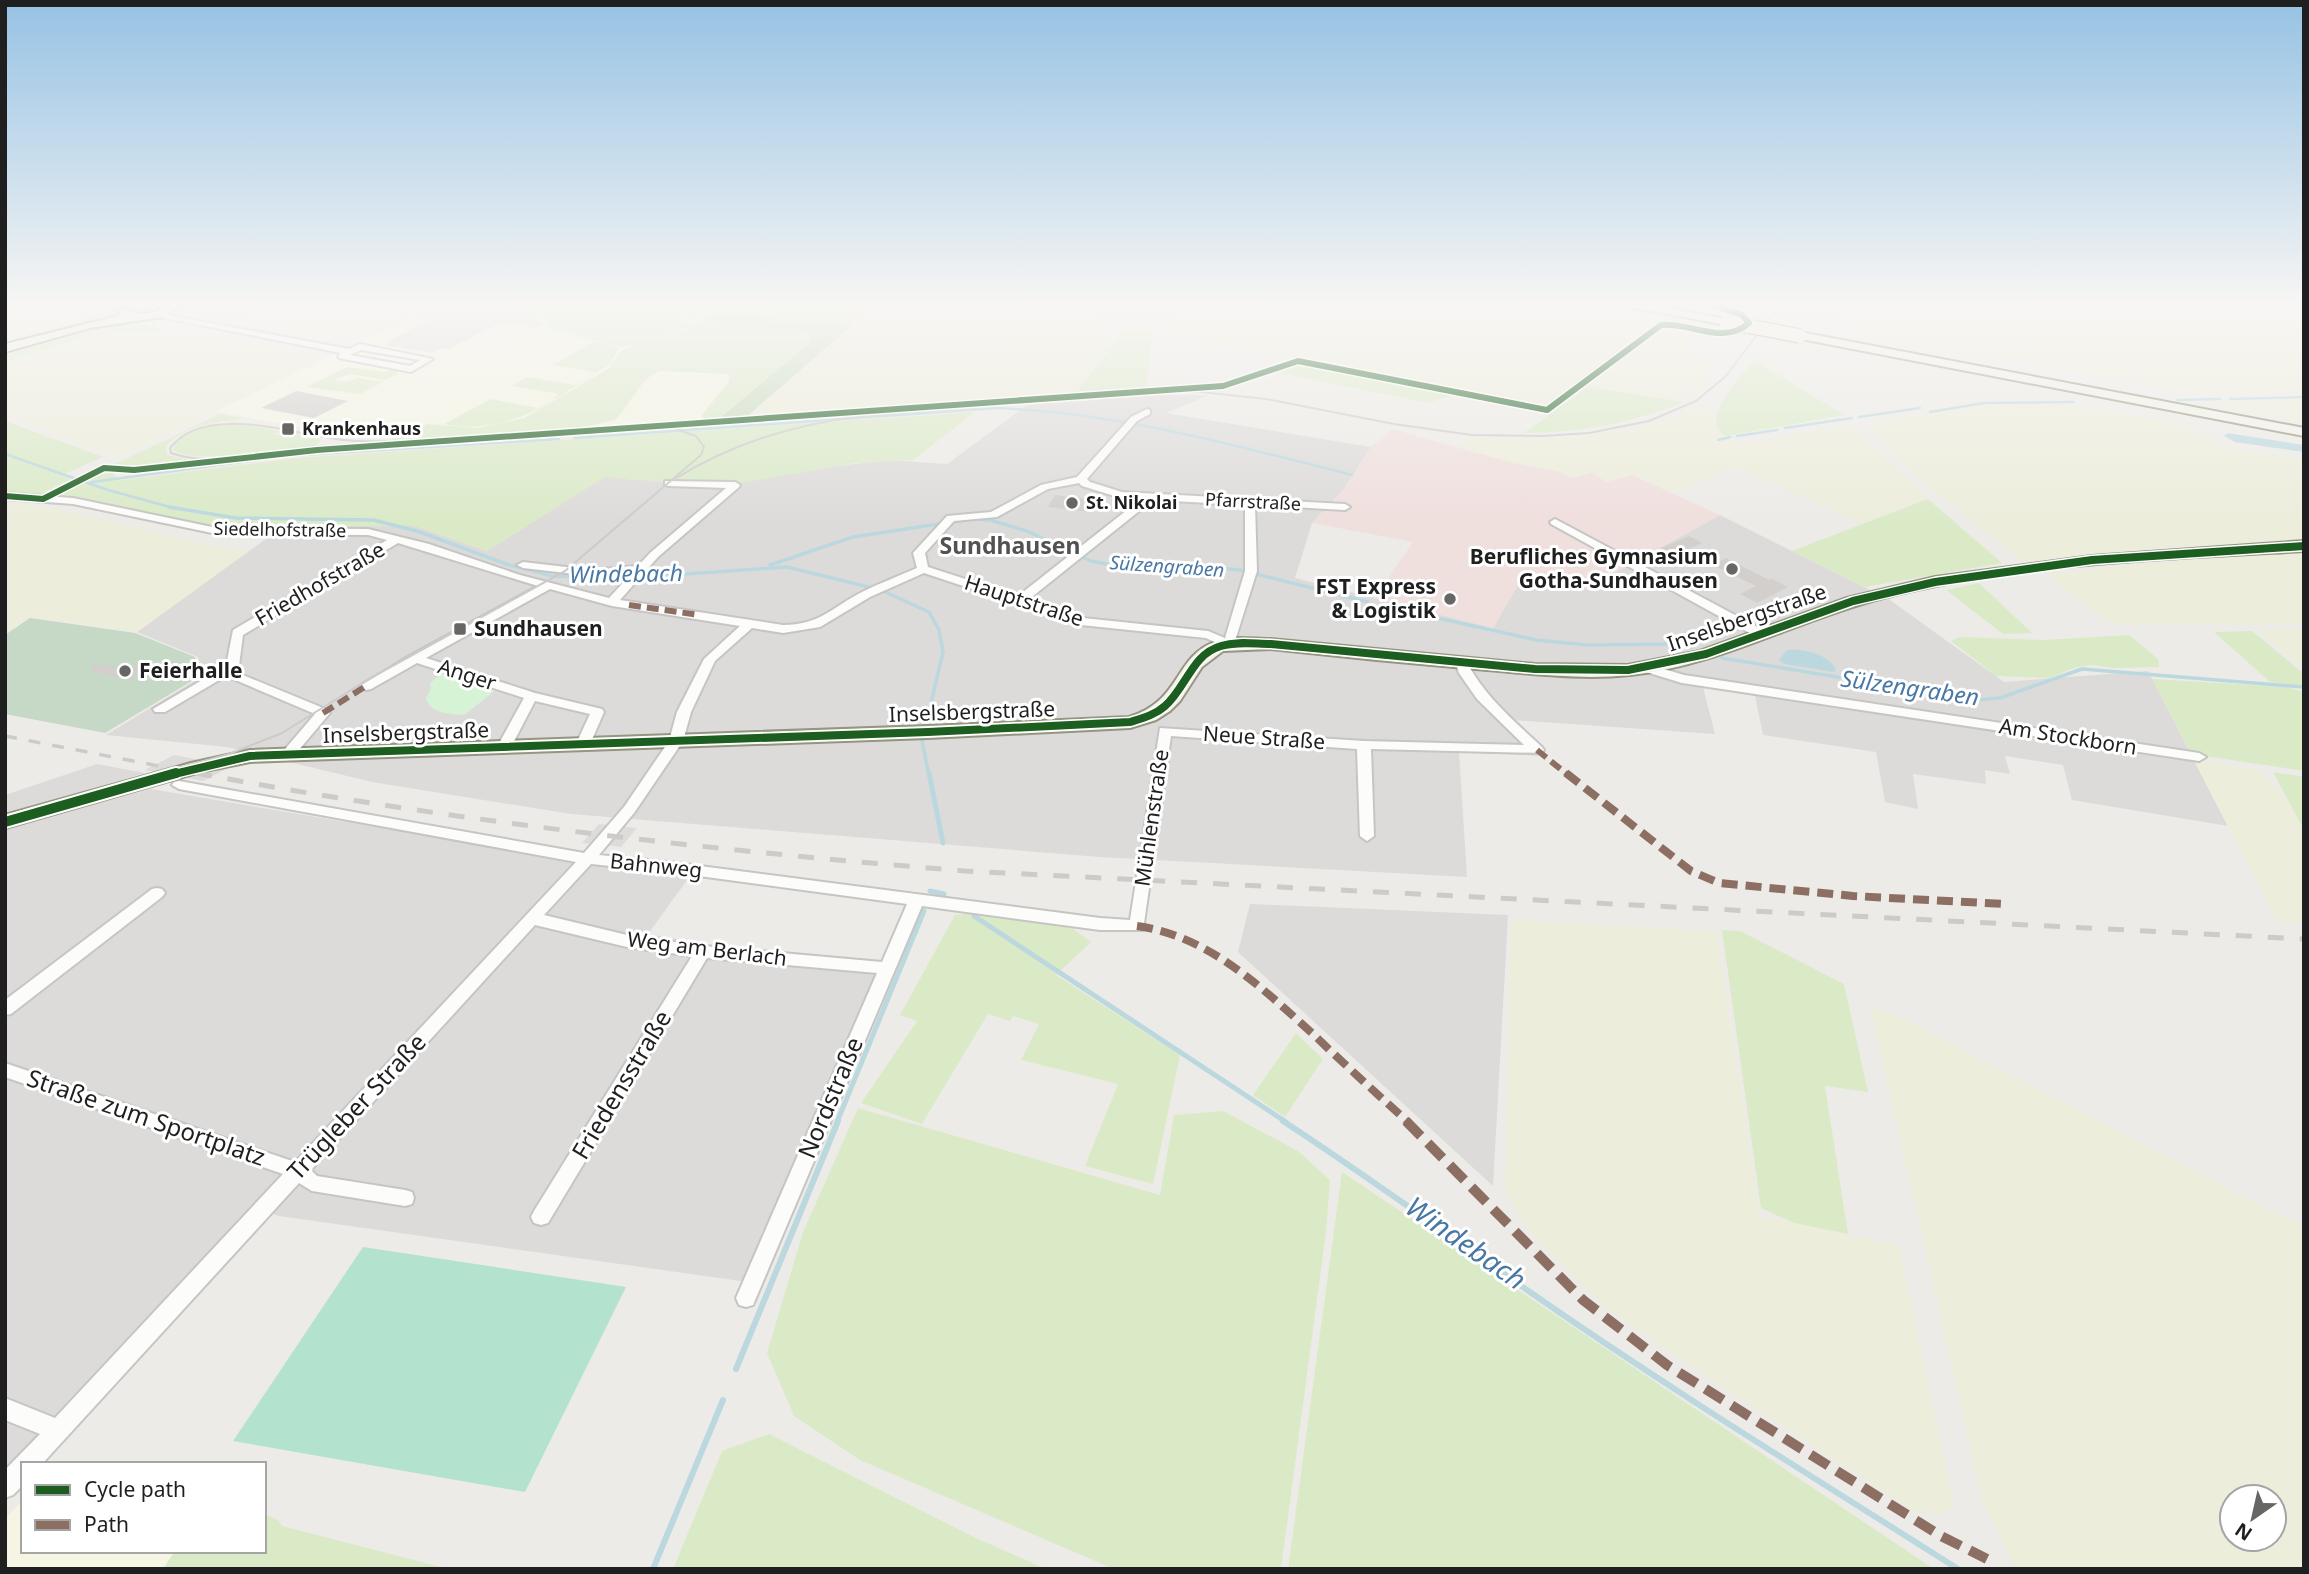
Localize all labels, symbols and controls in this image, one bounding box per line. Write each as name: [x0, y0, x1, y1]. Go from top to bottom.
place label: Krankenhaus: [302, 416, 421, 440]
marker: Krankenhaus: [280, 421, 296, 437]
street label: Pfarrstraße: [1205, 487, 1302, 515]
place label: St. Nikolai: [1086, 490, 1177, 514]
marker: St. Nikolai: [1064, 495, 1080, 511]
street label: Siedelhofstraße: [214, 516, 346, 542]
district label: Sundhausen: [939, 529, 1081, 561]
street label: Friedhofstraße: [250, 535, 389, 632]
place label: Berufliches Gymnasium Gotha-Sundhausen: [1470, 542, 1718, 594]
water label: Sülzengraben: [1109, 549, 1225, 583]
water label: Windebach: [569, 556, 683, 590]
marker: Berufliches Gymnasium Gotha-Sundhausen: [1724, 561, 1740, 577]
street label: Hauptstraße: [961, 568, 1087, 632]
place label: FST Express & Logistik: [1316, 572, 1437, 624]
street label: Inselsbergstraße: [1663, 577, 1830, 657]
marker: FST Express & Logistik: [1442, 591, 1458, 607]
place label: Sundhausen: [474, 614, 603, 642]
marker: Sundhausen: [452, 621, 468, 637]
street label: Anger: [435, 651, 500, 697]
place label: Feierhalle: [139, 656, 243, 684]
water label: Sülzengraben: [1839, 661, 1981, 713]
marker: Feierhalle: [117, 663, 133, 679]
street label: Inselsbergstraße: [888, 694, 1056, 728]
street label: Am Stockborn: [1997, 711, 2139, 761]
street label: Inselsbergstraße: [322, 715, 490, 749]
street label: Neue Straße: [1202, 719, 1326, 755]
street label: Mühlenstraße: [1128, 748, 1174, 888]
street label: Bahnweg: [609, 846, 704, 884]
street label: Weg am Berlach: [626, 924, 789, 972]
street label: Friedensstraße: [563, 1004, 678, 1165]
street label: Trügleber Straße: [279, 1026, 433, 1186]
street label: Nordstraße: [789, 1032, 870, 1163]
street label: Straße zum Sportplatz: [23, 1060, 270, 1173]
water label: Windebach: [1399, 1187, 1534, 1297]
legend: [21, 1462, 266, 1553]
text: Cycle path: [84, 1475, 186, 1503]
north arrow: [2218, 1483, 2288, 1553]
text: Path: [84, 1510, 129, 1538]
text: N: [2230, 1517, 2257, 1547]

